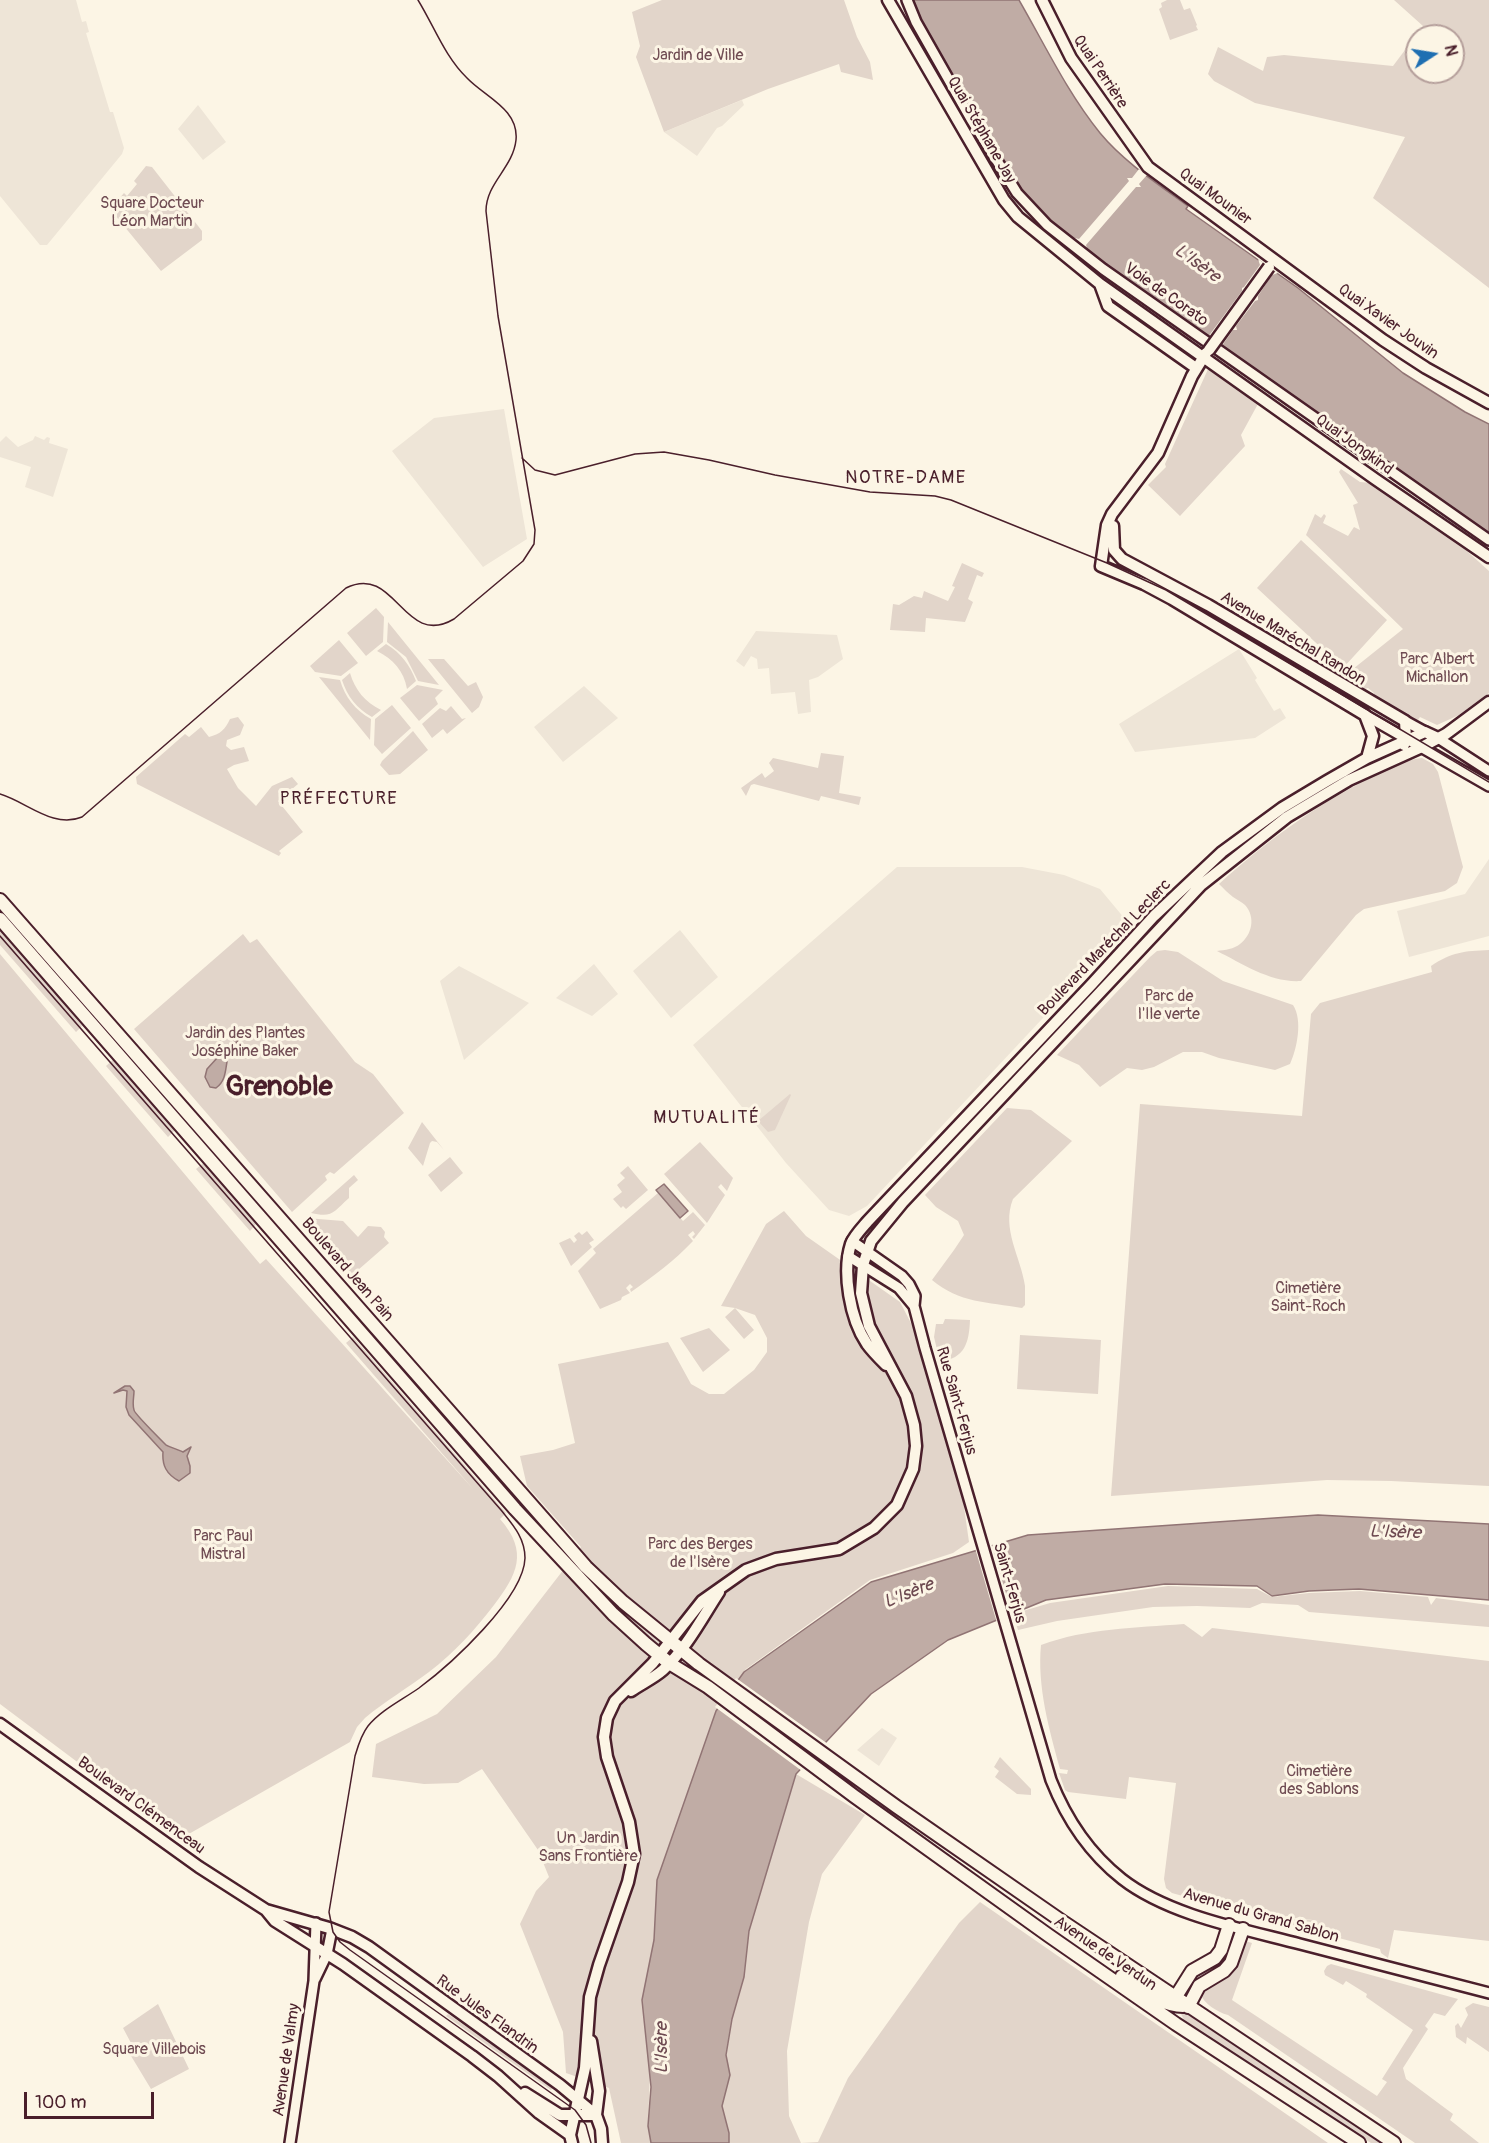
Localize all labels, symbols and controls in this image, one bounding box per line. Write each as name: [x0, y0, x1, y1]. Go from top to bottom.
north arrow: [1405, 24, 1465, 84]
street label: Quai Perrière: [1068, 32, 1132, 112]
text: N: [1440, 43, 1462, 58]
park label: Jardin de Ville: [653, 46, 743, 66]
street label: Quai Stéphane Jay: [943, 73, 1019, 187]
street label: Quai Mounier: [1175, 164, 1255, 230]
park label: Square Docteur Léon Martin: [100, 194, 204, 232]
water label: L'Isère: [1170, 240, 1224, 288]
street label: Voie de Corato: [1120, 259, 1212, 331]
street label: Quai Xavier Jouvin: [1334, 280, 1442, 364]
street label: Quai Jongkind: [1312, 410, 1396, 480]
district label: NOTRE-DAME: [845, 467, 967, 489]
street label: Avenue Maréchal Randon: [1217, 588, 1369, 690]
park label: Parc Albert Michallon: [1399, 650, 1475, 688]
district label: PRÉFECTURE: [280, 788, 398, 810]
street label: Boulevard Maréchal Leclerc: [1035, 876, 1175, 1020]
park label: Parc de l'Ile verte: [1138, 987, 1200, 1025]
park label: Jardin des Plantes Joséphine Baker: [185, 1024, 305, 1062]
district label: Grenoble: [226, 1071, 332, 1105]
district label: MUTUALITÉ: [653, 1107, 761, 1129]
street label: Boulevard Jean Pain: [297, 1214, 397, 1326]
park label: Cimetière Saint-Roch: [1270, 1279, 1346, 1317]
street label: Rue Saint-Ferjus: [931, 1345, 981, 1457]
water label: L'Isère: [1369, 1521, 1421, 1545]
park label: Parc Paul Mistral: [193, 1527, 253, 1565]
park label: Parc des Berges de l'Isère: [647, 1535, 753, 1573]
street label: Saint-Ferjus: [988, 1540, 1030, 1626]
water label: L'Isère: [881, 1574, 937, 1614]
street label: Boulevard Clémenceau: [73, 1753, 209, 1859]
park label: Cimetière des Sablons: [1279, 1762, 1359, 1800]
park label: Un Jardin Sans Frontière: [538, 1829, 638, 1867]
street label: Avenue du Grand Sablon: [1181, 1885, 1341, 1947]
street label: Avenue de Verdun: [1050, 1913, 1160, 1995]
street label: Rue Jules Flandrin: [432, 1972, 542, 2058]
street label: Avenue de Valmy: [270, 2002, 304, 2118]
water label: L'Isère: [651, 2022, 673, 2074]
park label: Square Villebois: [102, 2040, 206, 2060]
scale bar: [27, 2080, 158, 2118]
text: 100 m: [35, 2091, 87, 2114]

